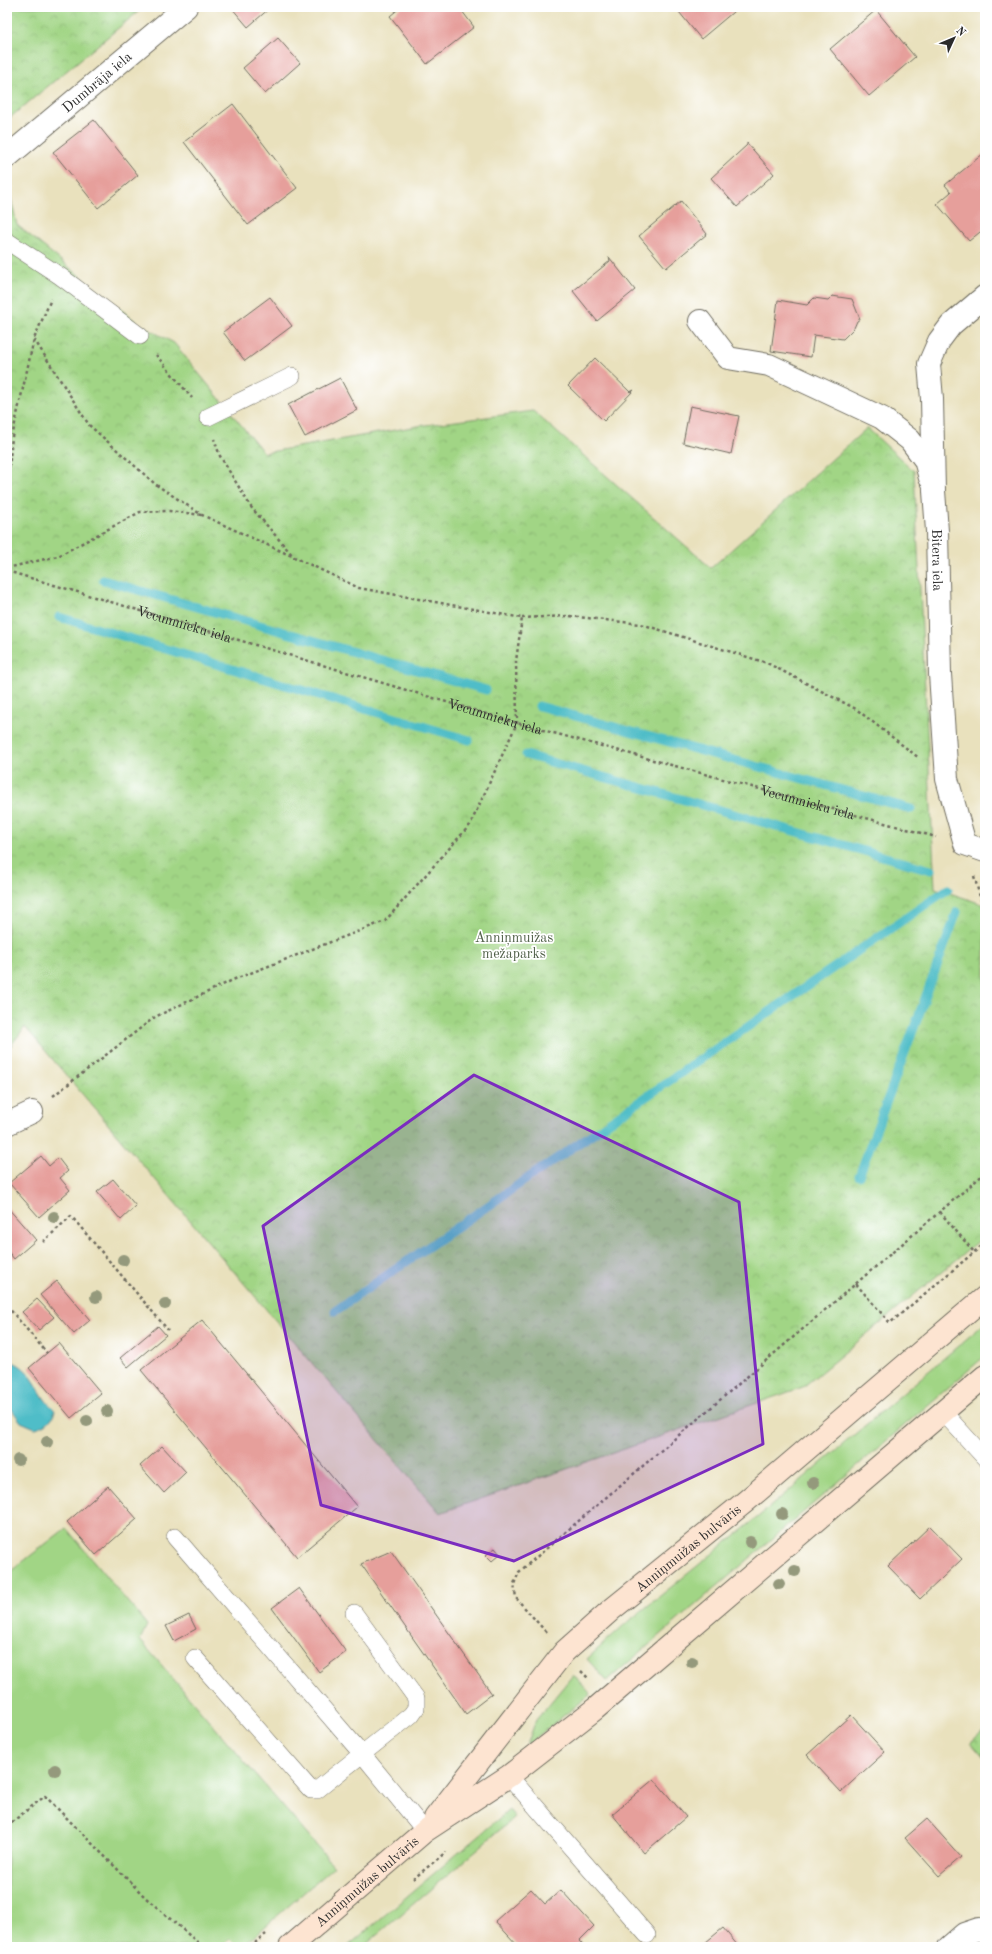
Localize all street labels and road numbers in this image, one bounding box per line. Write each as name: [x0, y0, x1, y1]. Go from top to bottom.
street label: Dumbrāja iela: [60, 50, 135, 115]
street label: Bitera iela: [929, 529, 944, 591]
street label: Vecumnieku iela: [135, 604, 233, 646]
street label: Vecumnieku iela: [446, 697, 544, 738]
street label: Vecumnieku iela: [758, 783, 856, 823]
street label: Anniņmuižas bulvāris: [633, 1502, 744, 1595]
street label: Anniņmuižas bulvāris: [313, 1834, 422, 1930]

